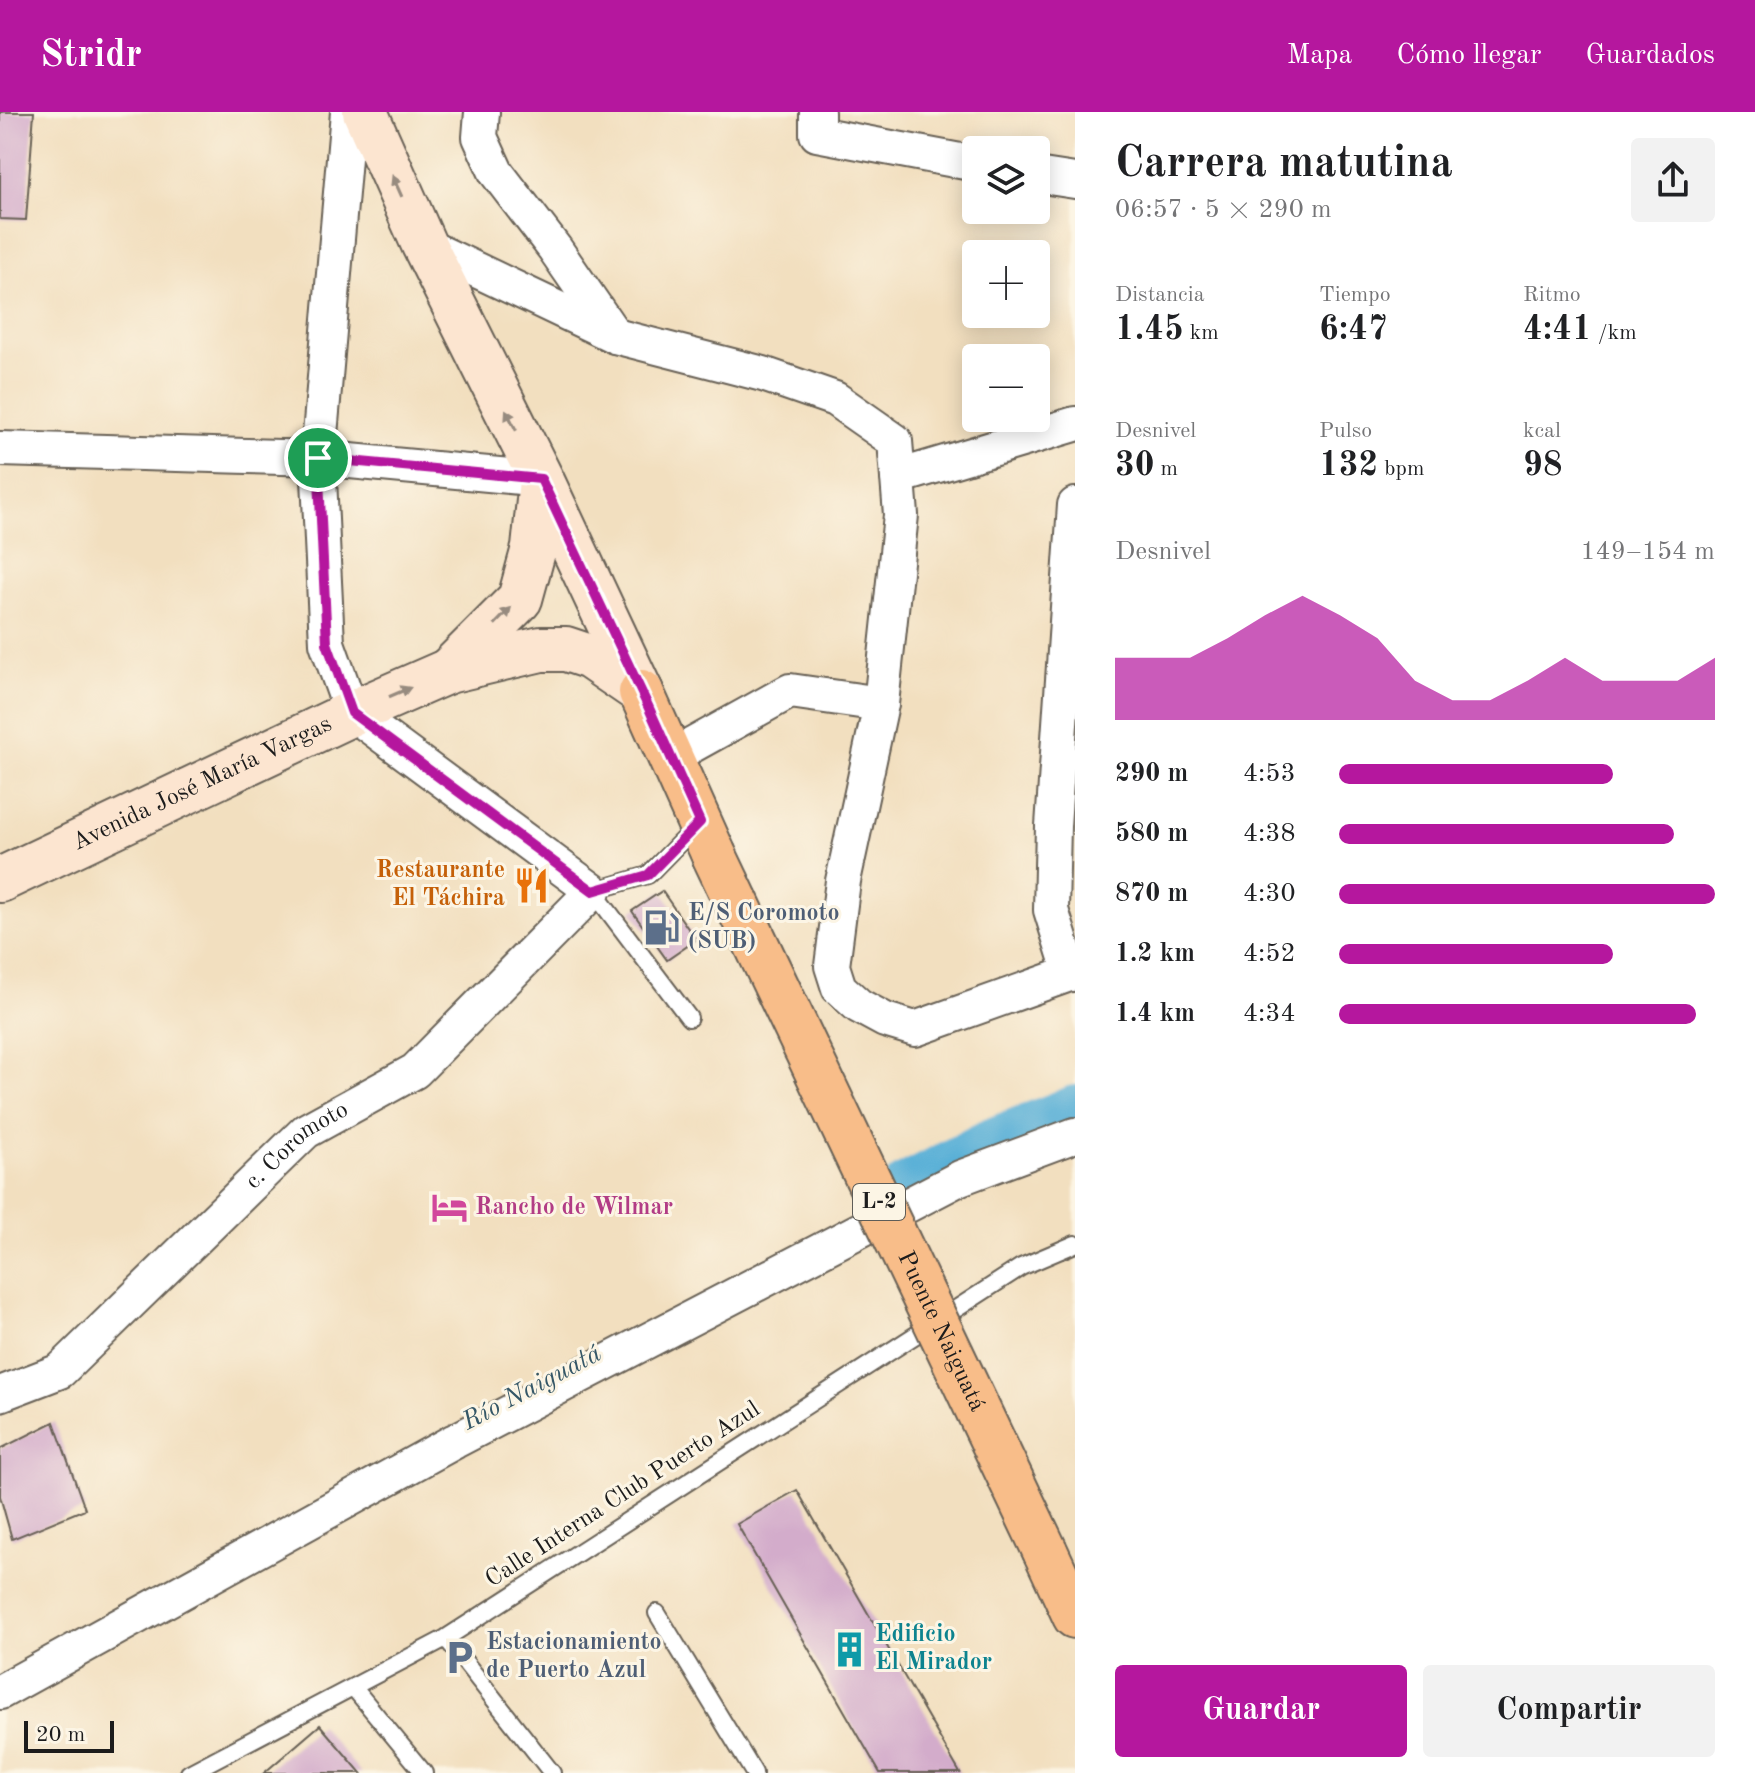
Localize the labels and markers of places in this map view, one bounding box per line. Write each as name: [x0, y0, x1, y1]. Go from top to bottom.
pin: [284, 424, 352, 492]
place label: Restaurante El Táchira: [376, 859, 505, 911]
restaurant icon: Restaurante El Táchira: [512, 866, 550, 904]
place label: E/S Coromoto (SUB): [688, 902, 840, 954]
fuel station icon: E/S Coromoto (SUB): [643, 909, 681, 947]
hotel icon: Rancho de Wilmar: [430, 1189, 468, 1227]
place label: Rancho de Wilmar: [475, 1196, 673, 1220]
place label: Edificio El Mirador: [875, 1623, 992, 1675]
building icon: Edificio El Mirador: [830, 1630, 868, 1668]
place label: Estacionamiento de Puerto Azul: [486, 1631, 662, 1683]
parking icon: Estacionamiento de Puerto Azul: [441, 1638, 479, 1676]

